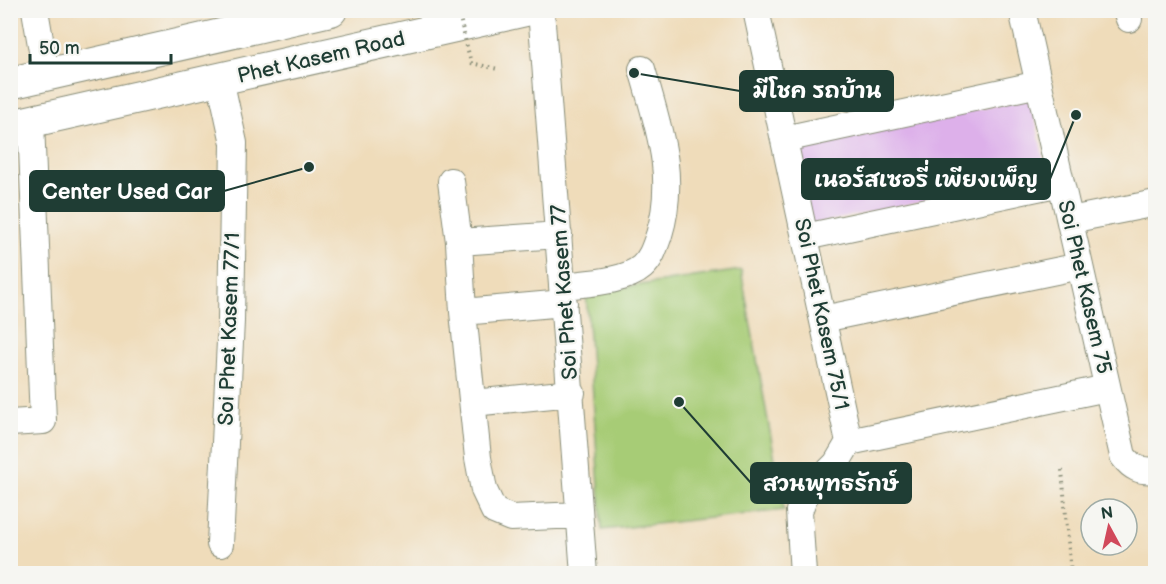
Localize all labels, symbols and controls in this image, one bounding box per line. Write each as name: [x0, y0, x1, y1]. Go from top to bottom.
street label: Phet Kasem Road: [235, 26, 407, 89]
scale bar: [30, 27, 171, 65]
text: 50 m: [39, 38, 80, 59]
callout: มีโชค รถบ้าน: [740, 71, 893, 111]
text: มีโชค รถบ้าน: [753, 76, 881, 105]
callout: เนอร์สเซอรี่ เพียงเพ็ญ: [802, 159, 1050, 199]
text: เนอร์สเซอรี่ เพียงเพ็ญ: [814, 159, 1038, 194]
callout: Center Used Car: [30, 171, 224, 211]
text: Center Used Car: [42, 179, 212, 206]
street label: Soi Phet Kasem 75: [1052, 198, 1117, 376]
street label: Soi Phet Kasem 77: [546, 203, 583, 381]
street label: Soi Phet Kasem 75/1: [789, 216, 854, 412]
street label: Soi Phet Kasem 77/1: [214, 232, 245, 426]
callout: สวนพุทธรักษ์: [751, 463, 911, 503]
text: สวนพุทธรักษ์: [763, 469, 900, 500]
north arrow: [1079, 497, 1139, 557]
text: N: [1100, 503, 1114, 524]

